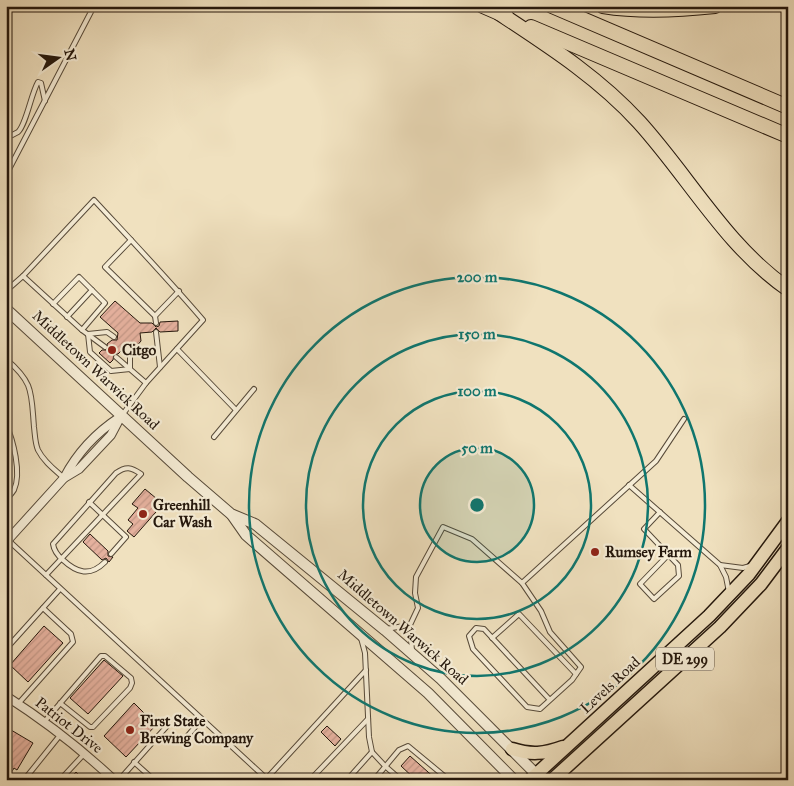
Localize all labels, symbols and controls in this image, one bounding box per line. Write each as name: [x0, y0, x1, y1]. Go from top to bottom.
north arrow: [32, 32, 82, 82]
text: N: [60, 47, 80, 63]
text: 200 m: [457, 268, 498, 286]
street label: Middletown Warwick Road: [29, 307, 164, 434]
text: 150 m: [458, 325, 496, 343]
place label: Citgo: [122, 341, 157, 360]
marker: Citgo: [106, 344, 118, 356]
text: 100 m: [457, 382, 497, 400]
text: 50 m: [461, 439, 493, 457]
place label: Greenhill Car Wash: [153, 496, 213, 531]
centre of rings: [468, 496, 486, 514]
marker: Greenhill Car Wash: [137, 508, 149, 520]
place label: Rumsey Farm: [605, 543, 692, 562]
marker: Rumsey Farm: [589, 546, 601, 558]
street label: Middletown Warwick Road: [334, 565, 472, 689]
road number: DE 299: [656, 648, 714, 671]
street label: Levels Road: [576, 652, 644, 717]
street label: Patriot Drive: [32, 693, 106, 757]
place label: First State Brewing Company: [140, 712, 254, 748]
marker: First State Brewing Company: [124, 724, 136, 736]

